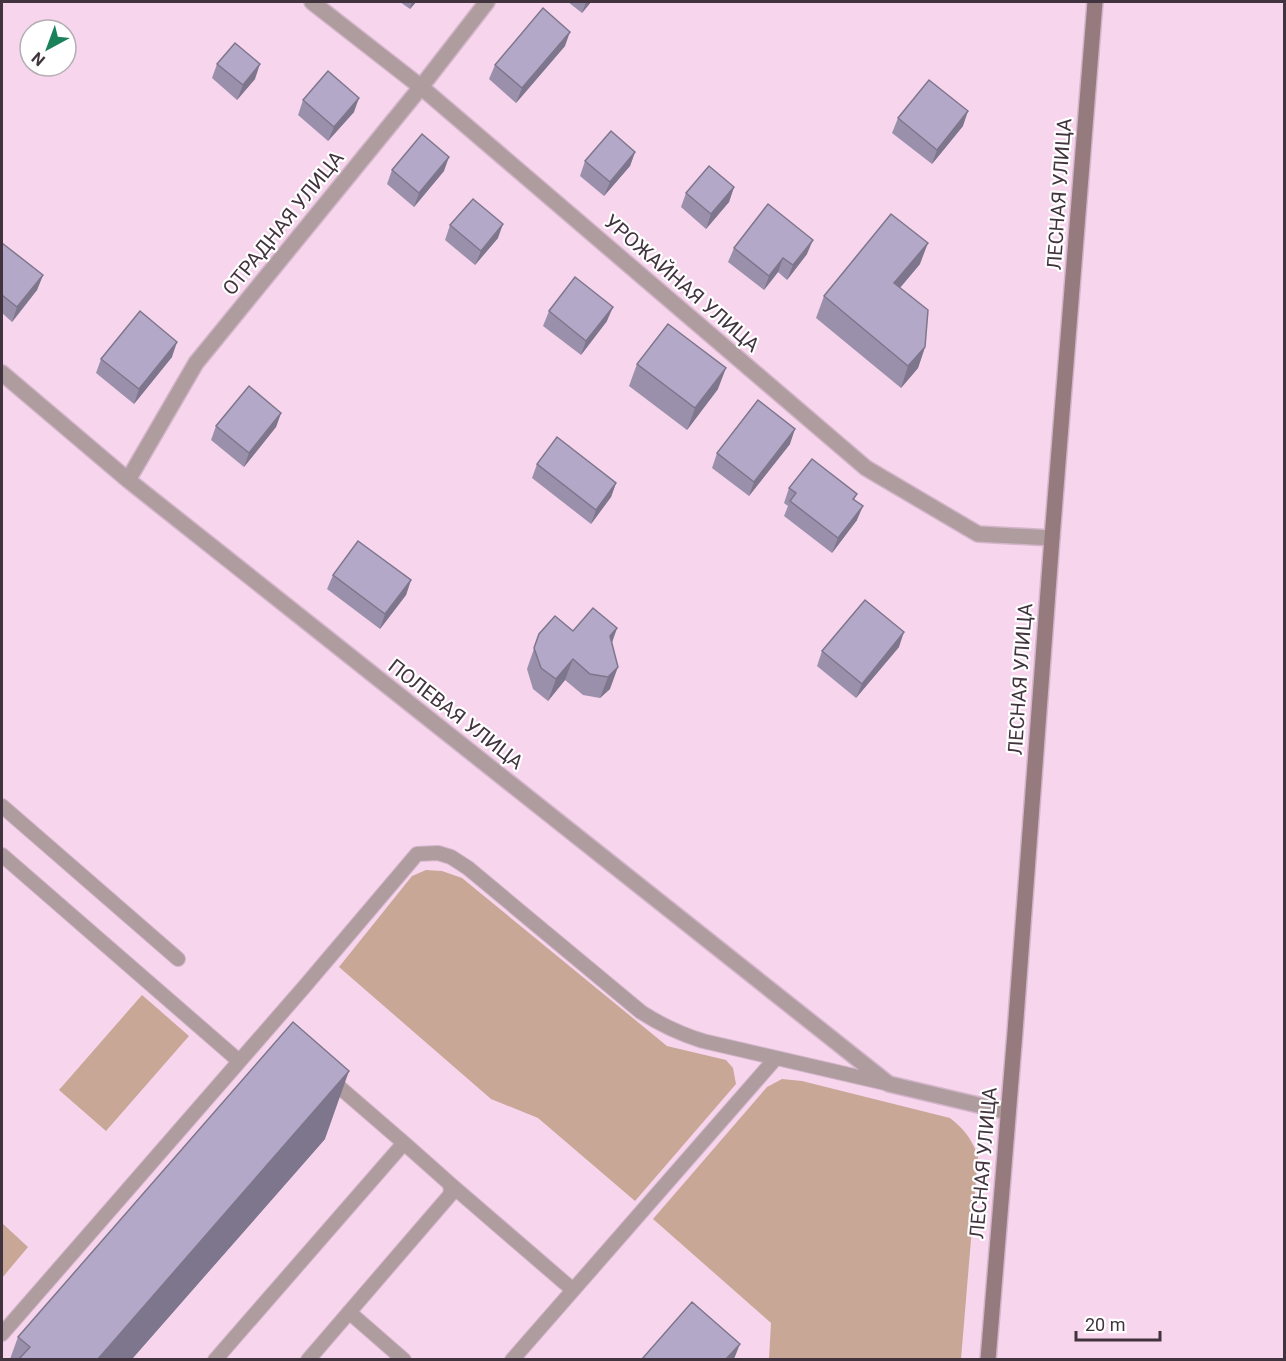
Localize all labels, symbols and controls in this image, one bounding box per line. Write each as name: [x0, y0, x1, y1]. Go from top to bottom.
north arrow: [18, 18, 78, 78]
text: N: [28, 48, 49, 70]
street label: ЛЕСНАЯ УЛИЦА: [1042, 117, 1076, 271]
street label: ОТРАДНАЯ УЛИЦА: [218, 146, 348, 300]
street label: УРОЖАЙНАЯ УЛИЦА: [600, 209, 764, 357]
street label: ЛЕСНАЯ УЛИЦА: [1003, 602, 1037, 756]
street label: ПОЛЕВАЯ УЛИЦА: [384, 654, 528, 774]
street label: ЛЕСНАЯ УЛИЦА: [964, 1086, 1002, 1240]
scale bar: [1076, 1304, 1160, 1342]
text: 20 m: [1085, 1314, 1125, 1335]

